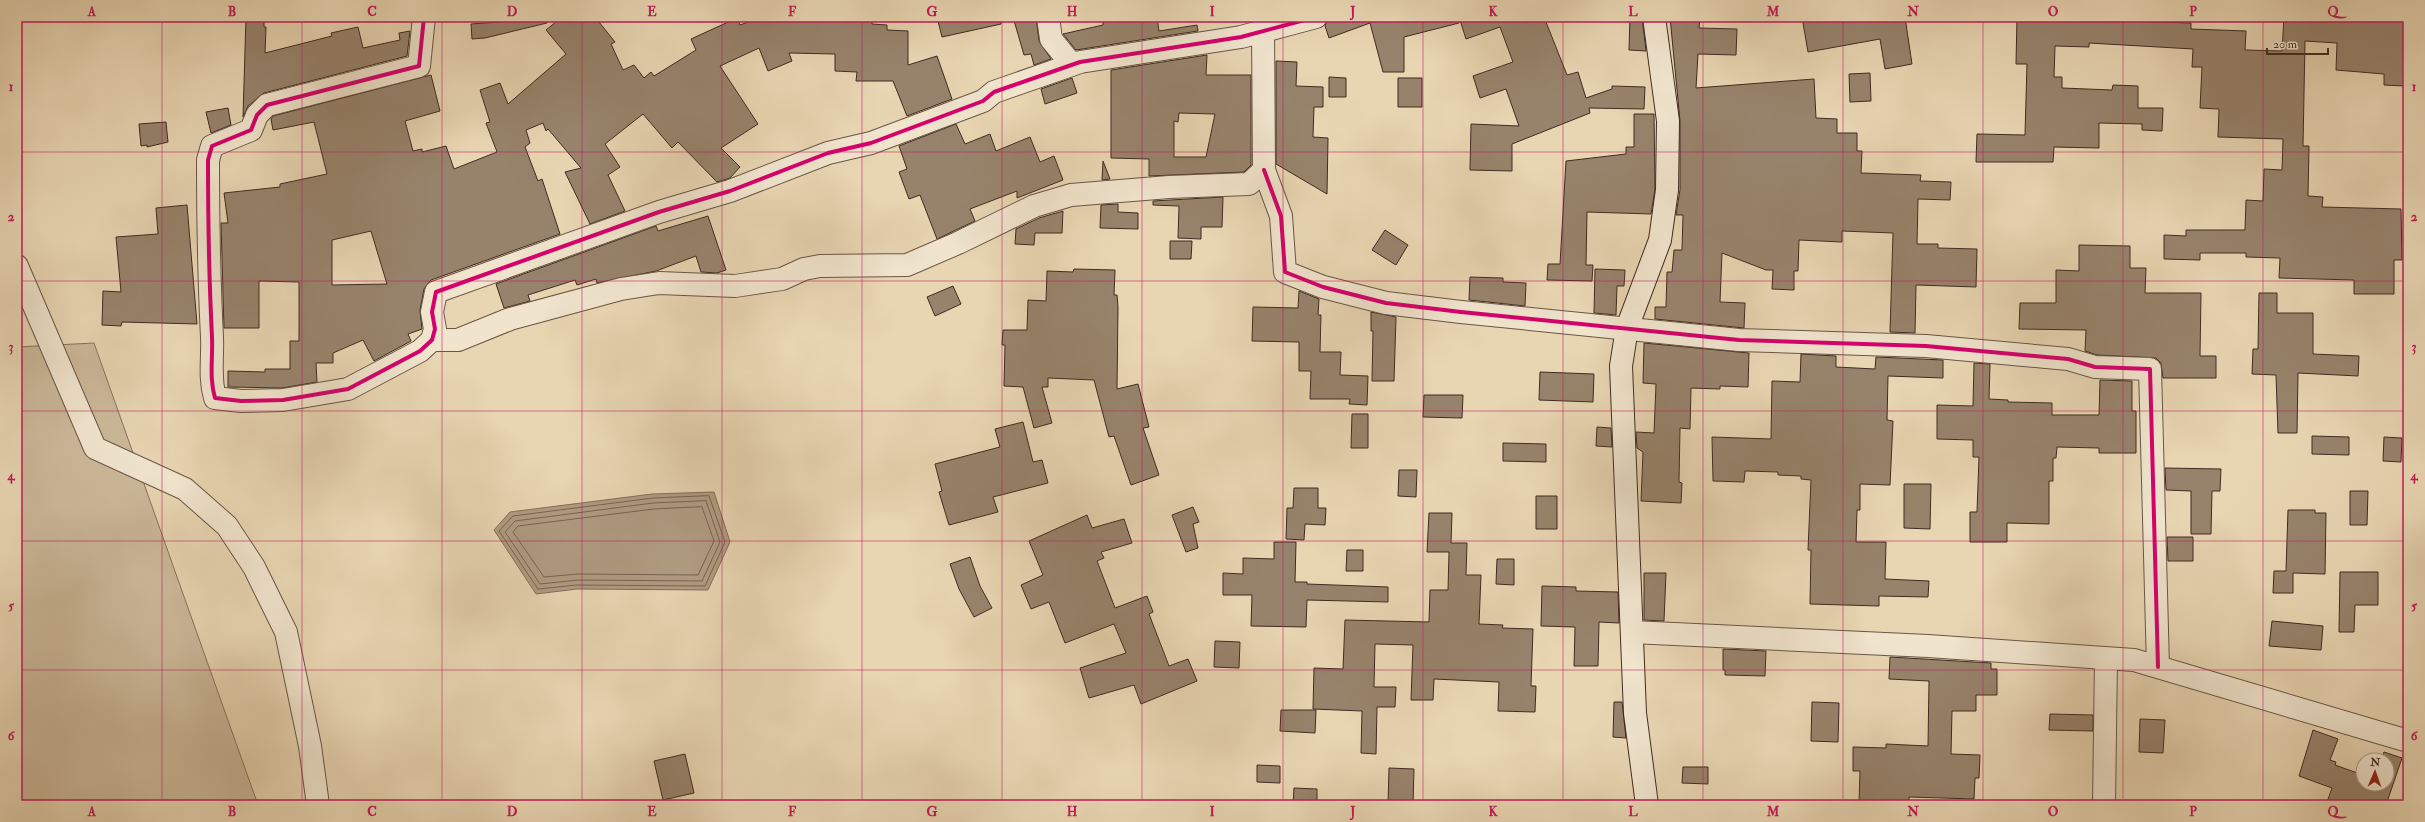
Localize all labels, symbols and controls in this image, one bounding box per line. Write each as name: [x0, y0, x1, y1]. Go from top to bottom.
text: A: [87, 4, 97, 20]
text: B: [228, 4, 236, 20]
text: C: [367, 4, 377, 20]
text: D: [507, 4, 518, 20]
text: E: [647, 4, 657, 20]
text: F: [788, 4, 797, 20]
text: G: [927, 4, 938, 20]
text: H: [1067, 4, 1078, 20]
text: I: [1209, 4, 1215, 20]
text: J: [1349, 4, 1356, 21]
text: K: [1488, 4, 1498, 20]
text: L: [1628, 4, 1638, 20]
text: M: [1766, 4, 1780, 20]
text: N: [1906, 4, 1919, 20]
text: O: [2048, 4, 2059, 20]
text: P: [2189, 4, 2197, 20]
text: Q: [2328, 4, 2348, 20]
scale bar: [2267, 30, 2328, 56]
text: 20 m: [2273, 37, 2298, 52]
text: 1: [9, 79, 14, 95]
text: 1: [2412, 79, 2417, 95]
text: 2: [8, 209, 15, 225]
text: 2: [2411, 209, 2418, 225]
text: 3: [9, 339, 14, 355]
text: 3: [2412, 339, 2417, 355]
text: 4: [6, 468, 15, 484]
text: 4: [2409, 468, 2418, 484]
text: 5: [8, 598, 14, 614]
text: 5: [2411, 598, 2417, 614]
text: 6: [8, 728, 16, 744]
text: 6: [2411, 728, 2419, 744]
north arrow: [2355, 752, 2395, 792]
text: N: [2369, 756, 2382, 769]
text: A: [87, 804, 97, 820]
text: B: [228, 804, 236, 820]
text: C: [367, 804, 377, 820]
text: D: [507, 804, 518, 820]
text: E: [647, 804, 657, 820]
text: F: [788, 804, 797, 820]
text: G: [927, 804, 938, 820]
text: H: [1067, 804, 1078, 820]
text: I: [1209, 804, 1215, 820]
text: J: [1349, 804, 1356, 821]
text: K: [1488, 804, 1498, 820]
text: L: [1628, 804, 1638, 820]
text: M: [1766, 804, 1780, 820]
text: N: [1906, 804, 1919, 820]
text: O: [2048, 804, 2059, 820]
text: P: [2189, 804, 2197, 820]
text: Q: [2328, 804, 2348, 820]

